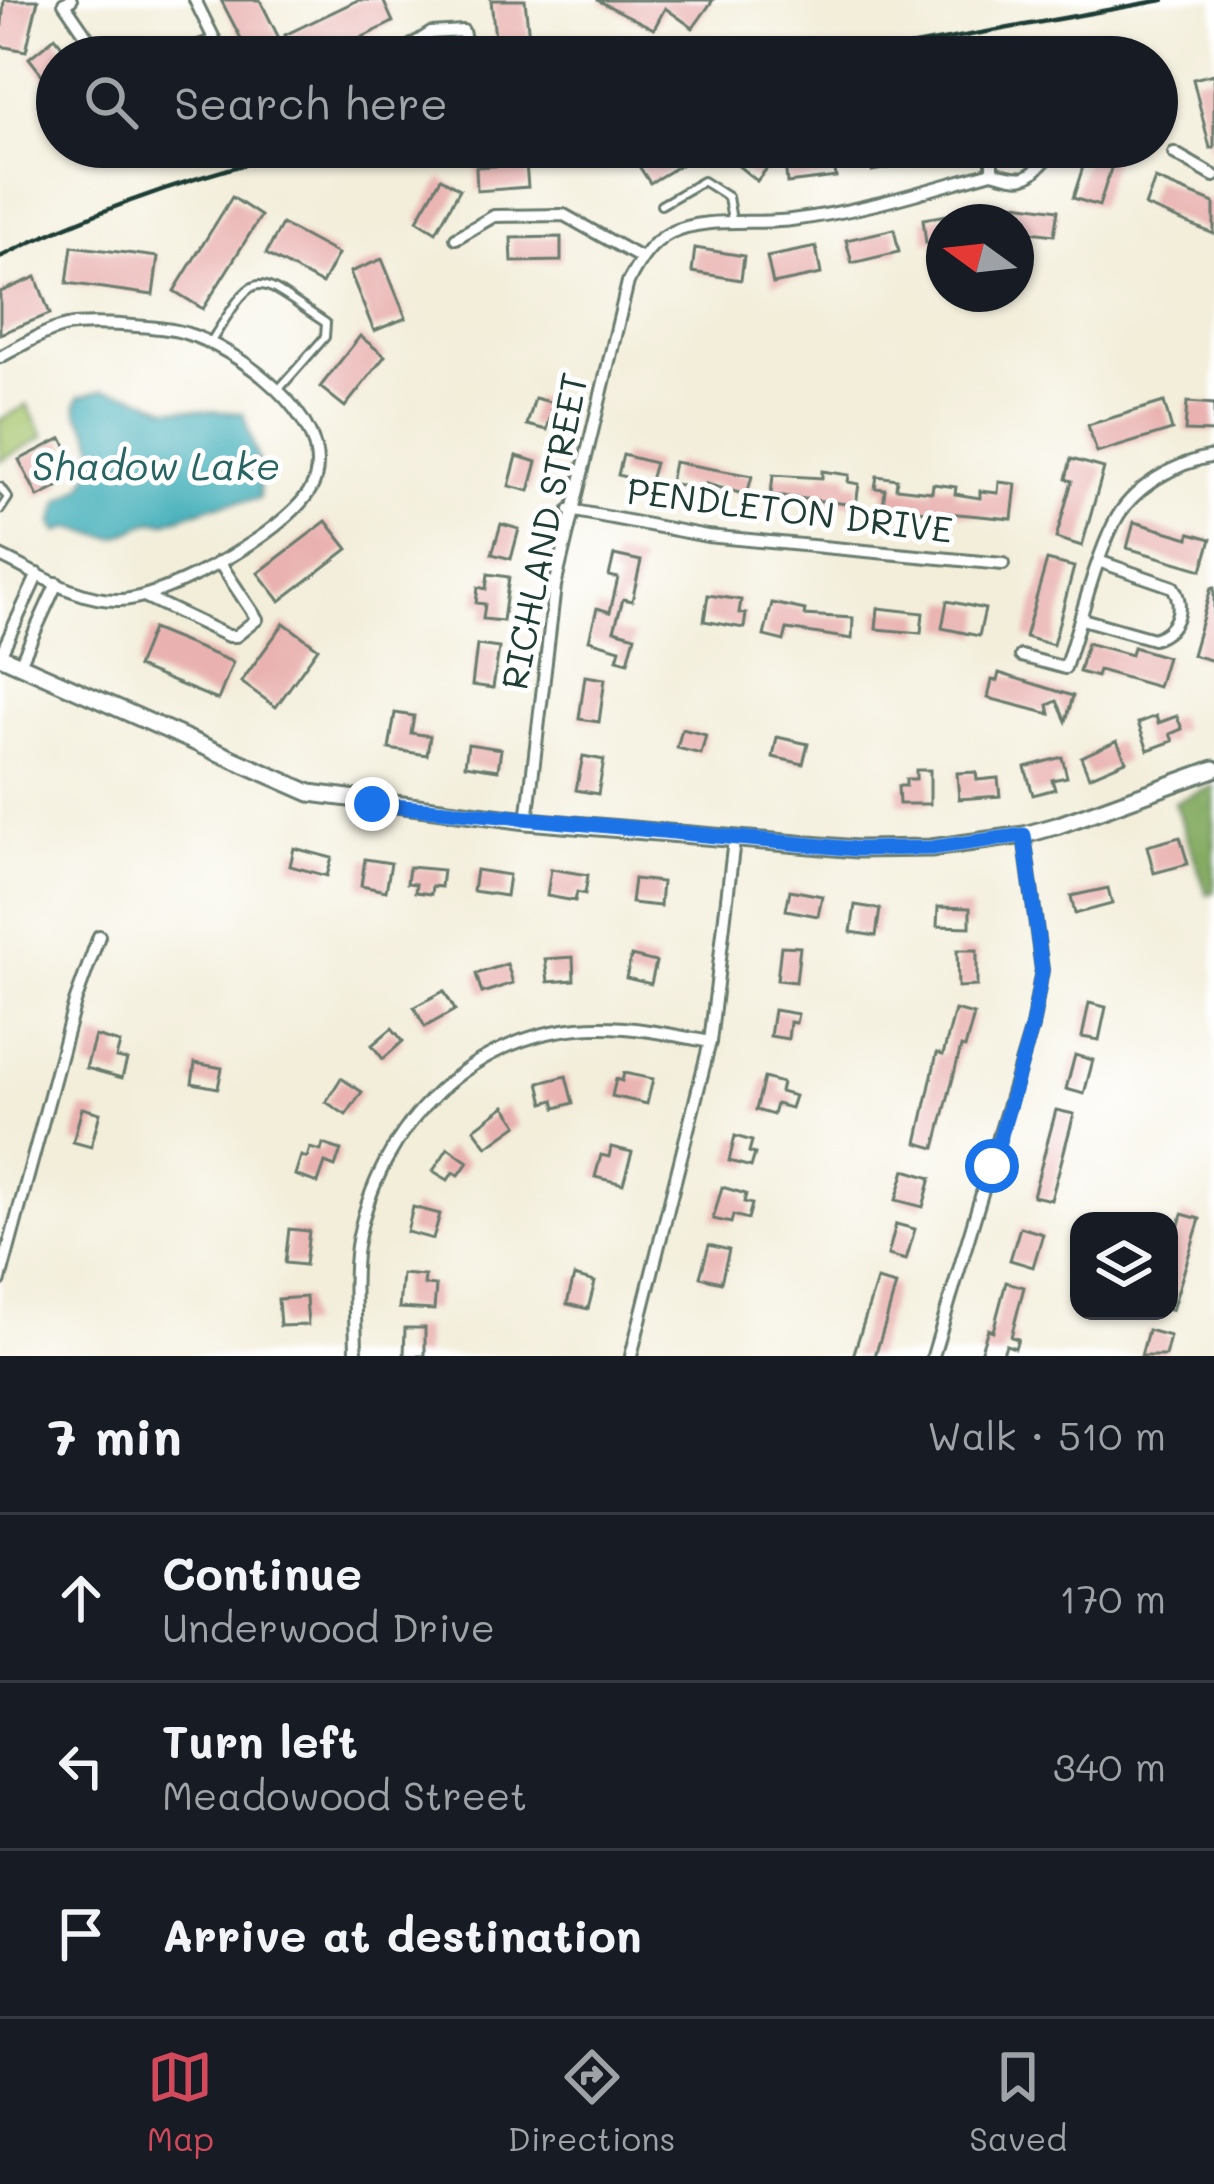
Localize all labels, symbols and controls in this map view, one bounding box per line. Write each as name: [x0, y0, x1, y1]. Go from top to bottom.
search box: [36, 36, 1178, 168]
icon: search: [78, 69, 144, 135]
text: Search here: [174, 73, 448, 131]
north arrow: [926, 204, 1034, 312]
street label: RICHLAND STREET: [489, 369, 597, 693]
water label: Shadow Lake: [32, 439, 280, 490]
street label: PENDLETON DRIVE: [625, 466, 955, 552]
route end: [345, 777, 399, 831]
route start: [965, 1139, 1019, 1193]
map controls: [1070, 1212, 1178, 1320]
button: layers: [1070, 1212, 1178, 1320]
text: 7 min: [48, 1401, 182, 1468]
text: Walk · 510 m: [927, 1409, 1166, 1460]
text: Continue: [162, 1543, 362, 1601]
icon: ahead: [48, 1565, 114, 1631]
text: 170 m: [1059, 1572, 1166, 1623]
text: Underwood Drive: [162, 1601, 495, 1652]
text: Turn left: [162, 1711, 358, 1769]
icon: left: [48, 1733, 114, 1799]
text: 340 m: [1053, 1740, 1166, 1791]
text: Meadowood Street: [162, 1769, 527, 1820]
icon: arrive: [48, 1901, 114, 1967]
text: Arrive at destination: [162, 1905, 642, 1963]
tab: Map: [147, 2044, 214, 2159]
tab: Directions: [508, 2044, 675, 2159]
tab: Saved: [969, 2044, 1067, 2159]

